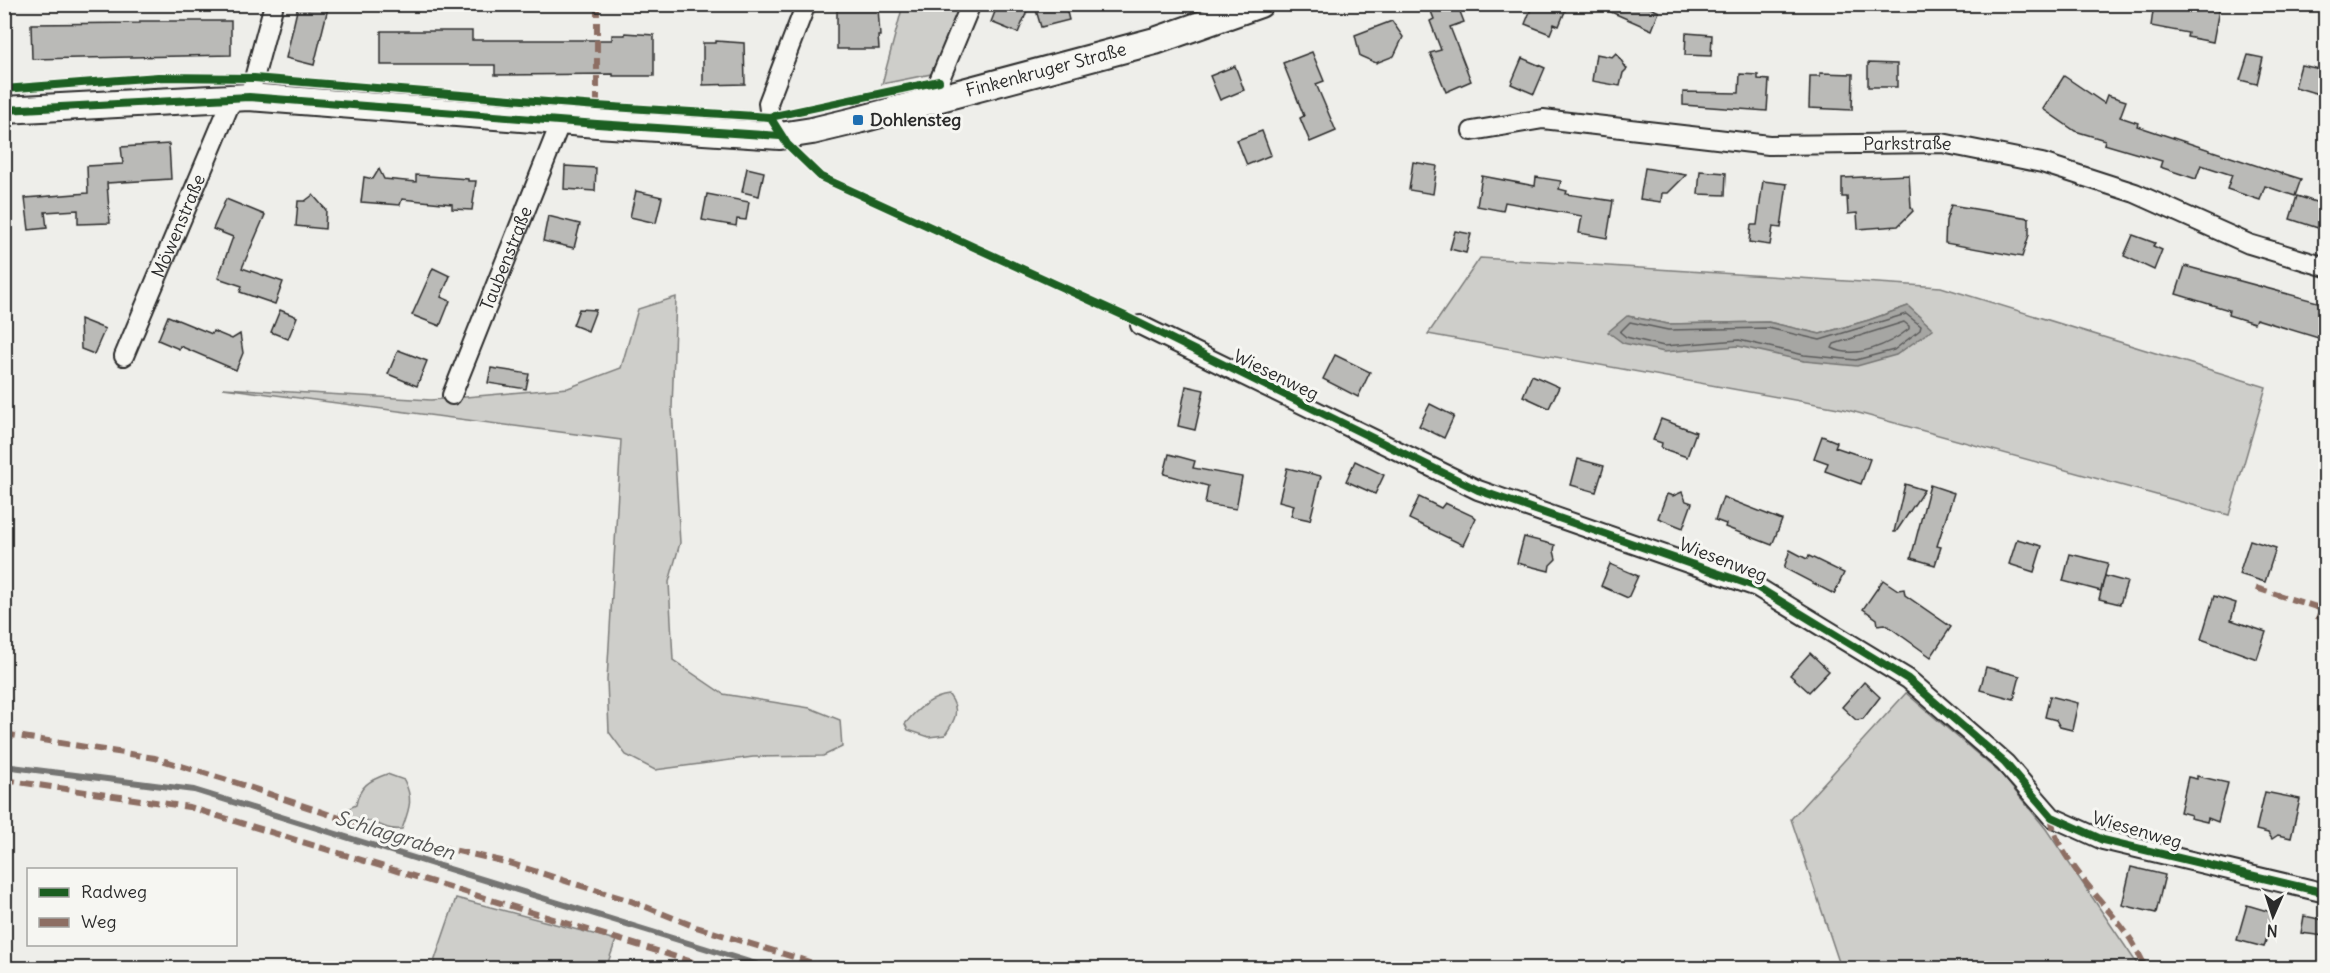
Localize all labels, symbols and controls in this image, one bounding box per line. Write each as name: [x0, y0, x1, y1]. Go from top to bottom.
street label: Finkenkruger Straße: [963, 37, 1129, 102]
place label: Dohlensteg: [870, 108, 961, 131]
marker: Dohlensteg: [851, 113, 865, 127]
street label: Parkstraße: [1863, 131, 1954, 156]
street label: Möwenstraße: [146, 171, 210, 281]
street label: Taubenstraße: [475, 203, 537, 314]
street label: Wiesenweg: [1230, 344, 1323, 405]
street label: Wiesenweg: [1676, 532, 1770, 587]
water label: Schlaggraben: [332, 804, 458, 865]
street label: Wiesenweg: [2090, 806, 2185, 853]
legend: [27, 868, 237, 946]
text: Radweg: [81, 880, 147, 903]
north arrow: [2243, 886, 2303, 946]
text: Weg: [81, 910, 116, 933]
text: N: [2266, 921, 2278, 941]

